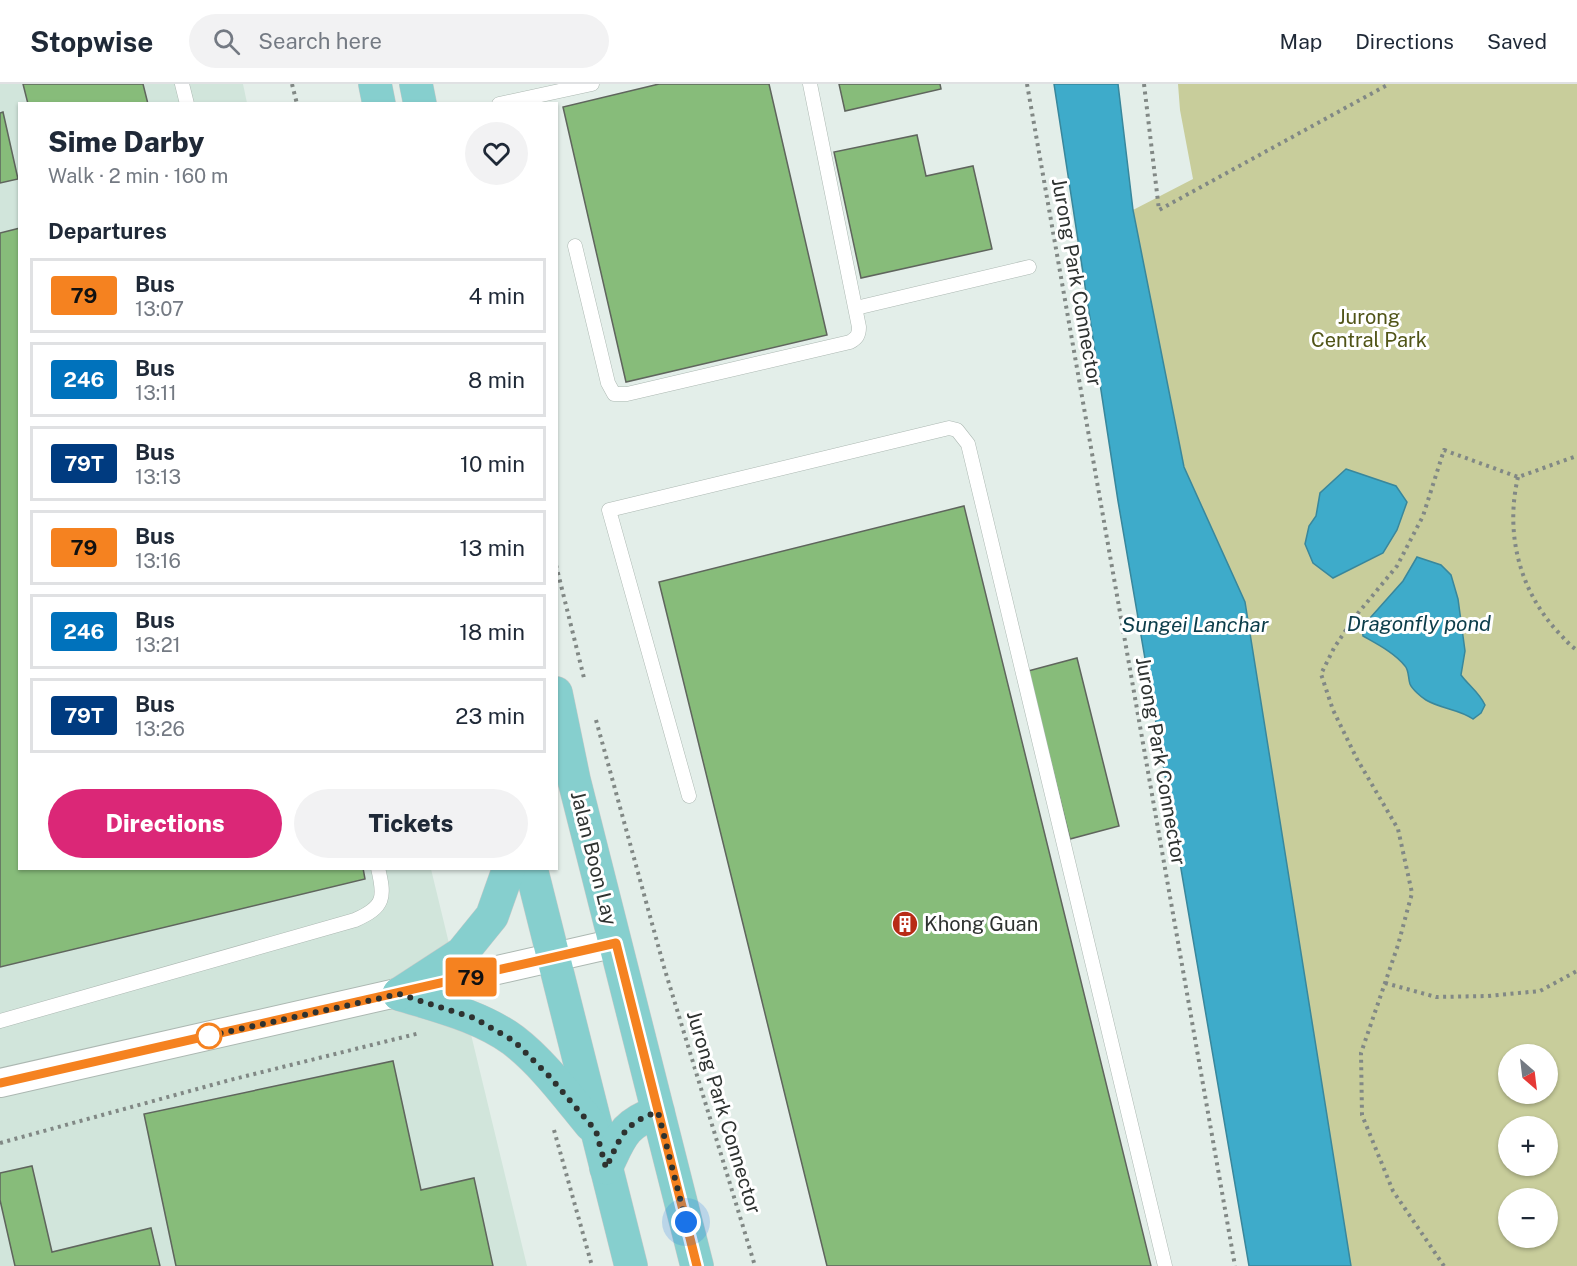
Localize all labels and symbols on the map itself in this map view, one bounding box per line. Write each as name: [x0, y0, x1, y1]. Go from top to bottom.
street label: Jurong Park Connector: [1047, 176, 1107, 388]
park label: Jurong Central Park: [1311, 305, 1427, 352]
water label: Dragonfly pond: [1347, 611, 1491, 636]
water label: Sungei Lanchar: [1121, 612, 1270, 637]
street label: Jurong Park Connector: [1131, 655, 1191, 867]
street label: Jalan Boon Lay: [566, 788, 622, 928]
building icon: Khong Guan: [890, 909, 920, 939]
place label: Khong Guan: [924, 912, 1038, 936]
line badge: 79: [444, 958, 498, 996]
street label: Jurong Park Connector: [682, 1007, 766, 1217]
unlabelled marker: [196, 1023, 222, 1049]
north arrow: [1498, 1044, 1558, 1104]
your location: [671, 1207, 701, 1237]

